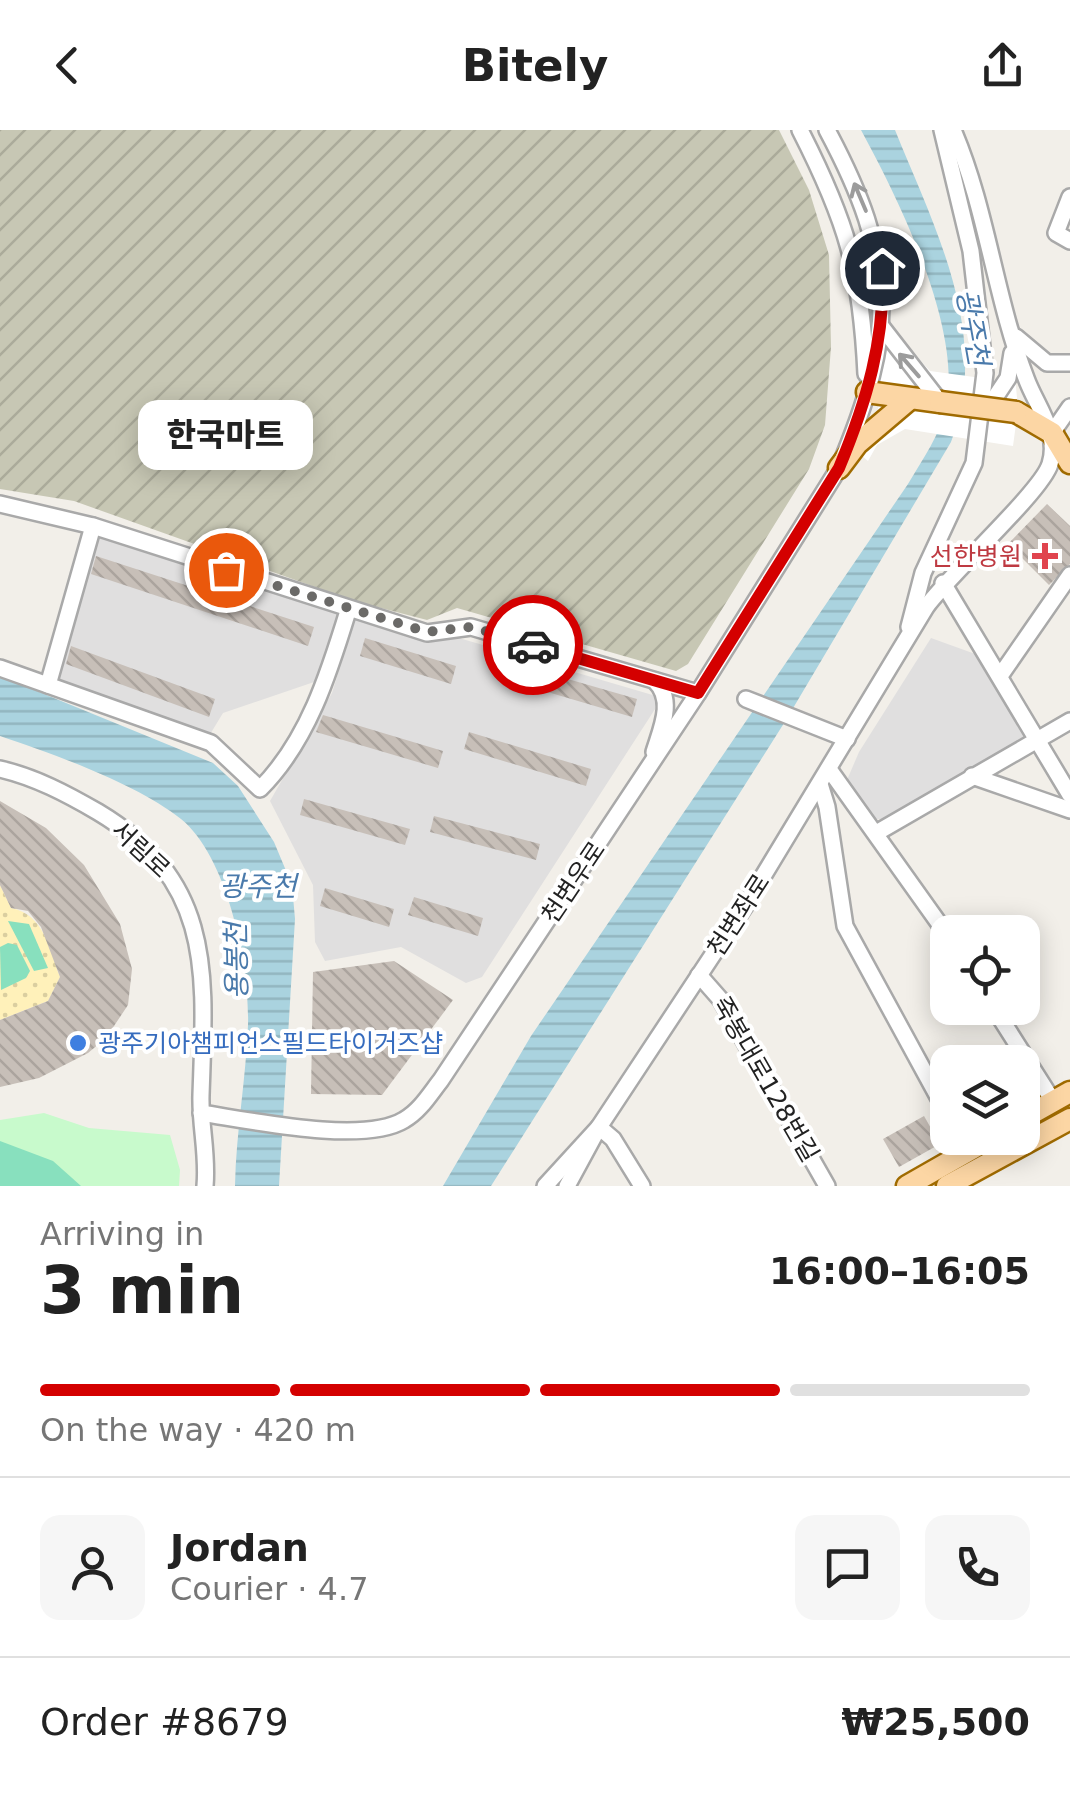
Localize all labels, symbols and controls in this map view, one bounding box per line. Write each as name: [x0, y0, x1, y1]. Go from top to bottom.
icon: back: [40, 38, 95, 93]
icon: share: [975, 38, 1030, 93]
text: Bitely: [462, 39, 608, 92]
one-way arrow: [850, 182, 868, 213]
pin: [840, 226, 925, 311]
icon: home: [855, 241, 910, 296]
water label: 광주천: [950, 286, 996, 371]
one-way arrow: [898, 353, 920, 379]
callout: 한국마트: [138, 400, 314, 470]
text: 한국마트: [167, 416, 284, 454]
pin: [184, 528, 269, 613]
place label: 선한병원: [930, 542, 1022, 571]
icon: bag: [199, 543, 254, 598]
marker: 선한병원: [1032, 543, 1058, 569]
courier: [483, 595, 583, 695]
icon: car: [506, 618, 561, 673]
street label: 서림로: [106, 815, 176, 884]
street label: 천변우로: [536, 836, 611, 929]
street label: 천변좌로: [701, 869, 776, 962]
water label: 광주천: [219, 870, 300, 903]
map controls: [930, 915, 1040, 1155]
button: locate: [930, 915, 1040, 1025]
water label: 용봉천: [219, 919, 254, 1000]
street label: 죽봉대로128번길: [707, 992, 825, 1167]
place label: 광주기아챔피언스필드타이거즈샵: [98, 1029, 443, 1058]
marker: 광주기아챔피언스필드타이거즈샵: [67, 1032, 89, 1054]
button: layers: [930, 1045, 1040, 1155]
text: Arriving in: [40, 1215, 204, 1253]
text: 16:00–16:05: [769, 1249, 1030, 1293]
text: 3 min: [40, 1253, 244, 1328]
text: On the way · 420 m: [40, 1411, 356, 1449]
button: person: [40, 1515, 145, 1620]
button: chat: [795, 1515, 900, 1620]
button: phone: [925, 1515, 1030, 1620]
text: Jordan: [170, 1526, 309, 1570]
text: Courier · 4.7: [170, 1570, 369, 1608]
text: Order #8679: [40, 1700, 289, 1744]
text: ₩25,500: [841, 1700, 1030, 1744]

